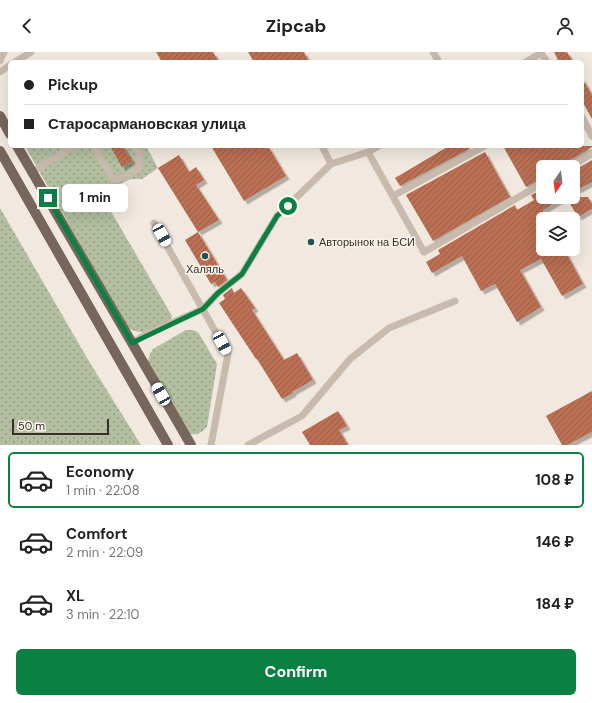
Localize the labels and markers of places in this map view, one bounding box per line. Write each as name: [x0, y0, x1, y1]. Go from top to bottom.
place label: Авторынок на БСИ: [319, 235, 415, 249]
marker: Авторынок на БСИ: [306, 237, 316, 247]
marker: Халяль: [200, 251, 210, 261]
place label: Халяль: [186, 262, 224, 276]

